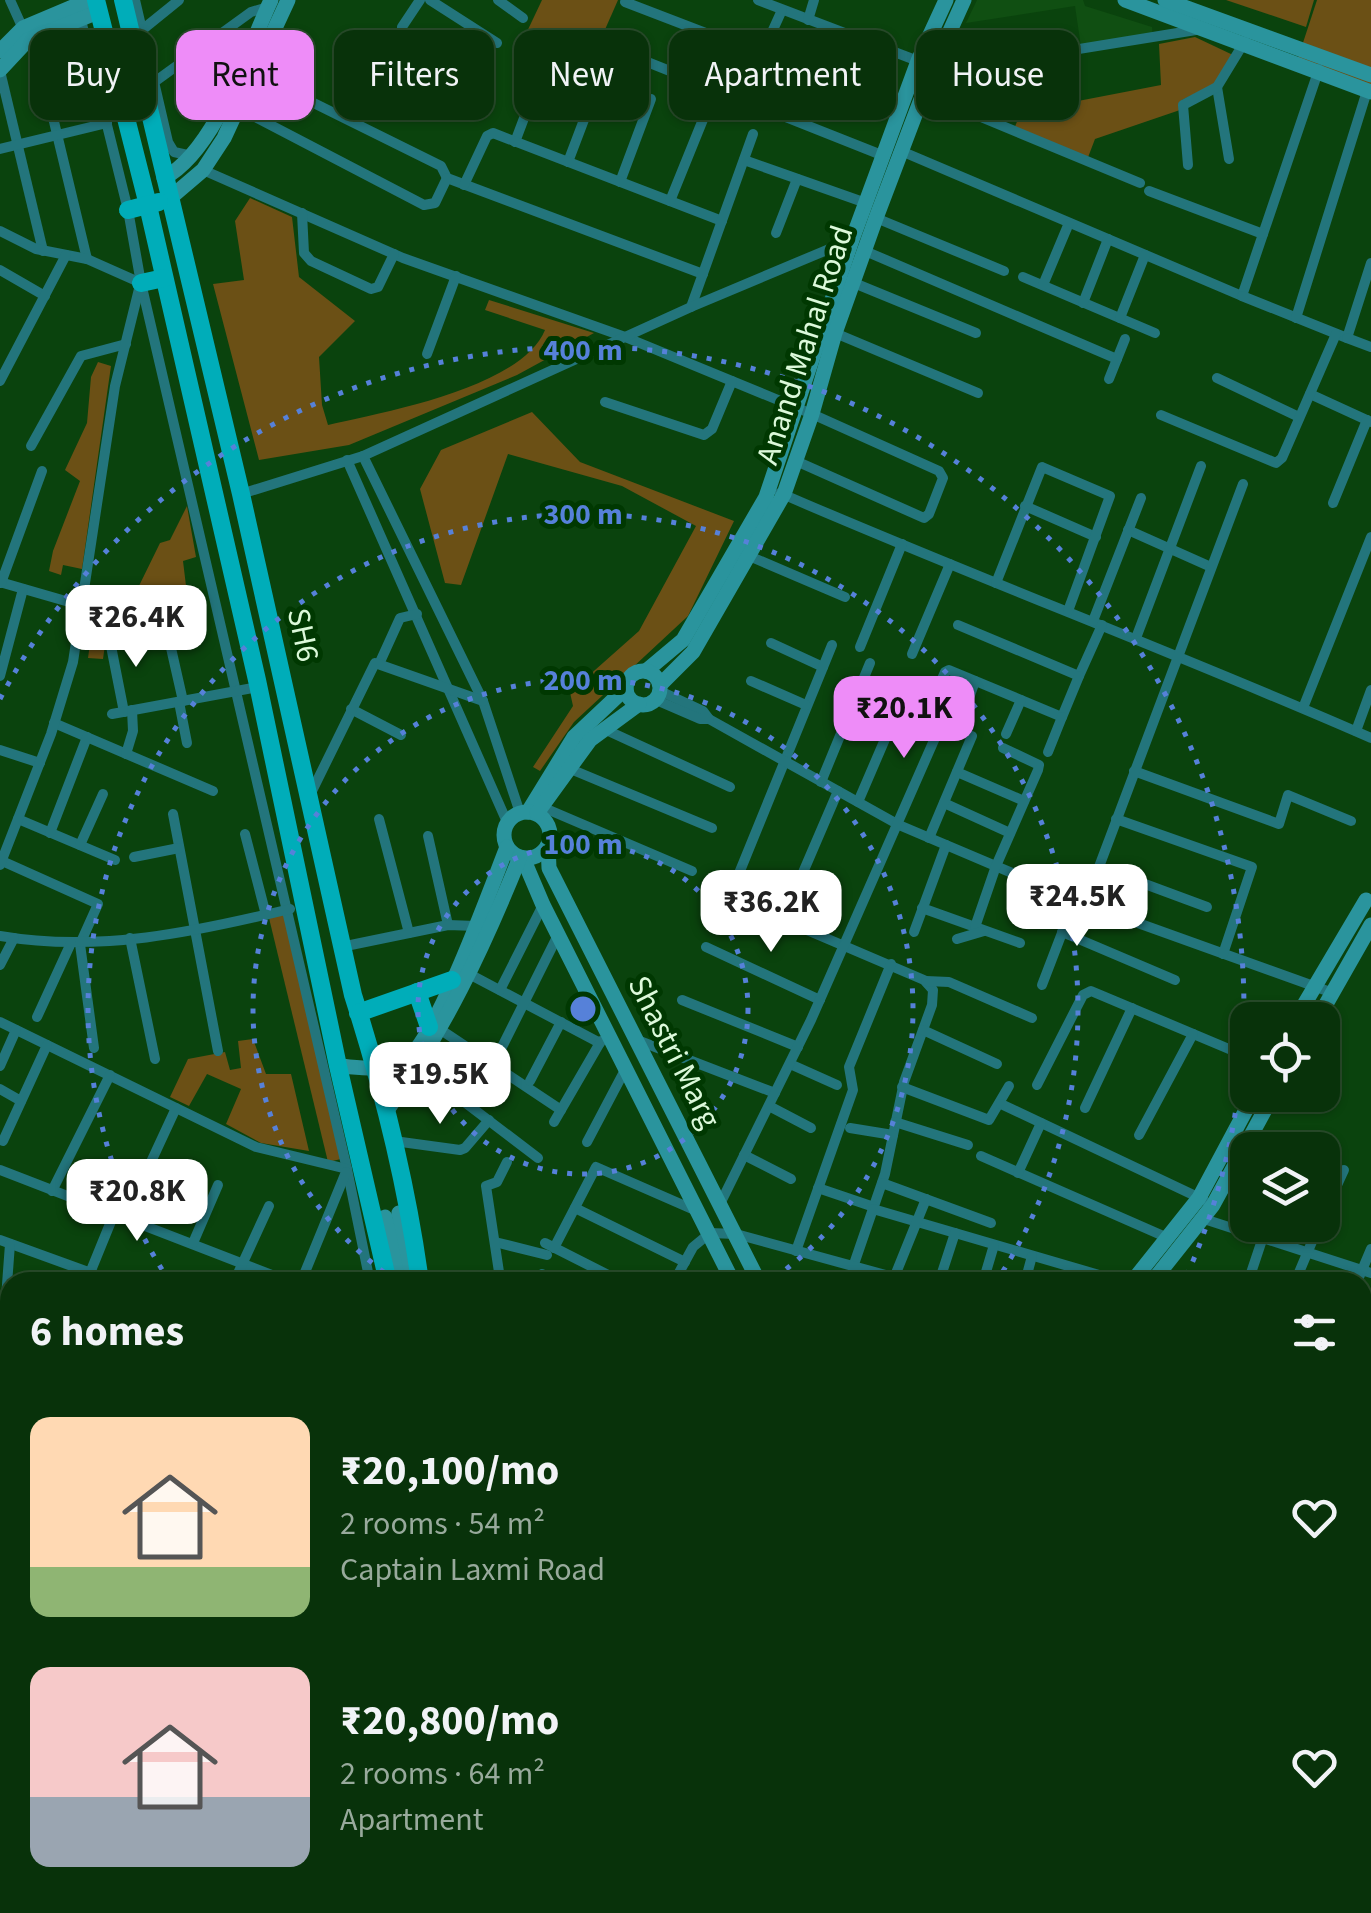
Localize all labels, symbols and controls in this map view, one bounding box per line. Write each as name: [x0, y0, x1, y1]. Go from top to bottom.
chip: Buy: [30, 30, 156, 120]
chip: Rent: [176, 30, 314, 120]
chip: Filters: [334, 30, 494, 120]
chip: New: [514, 30, 649, 120]
chip: Apartment: [669, 30, 896, 120]
chip: House: [916, 30, 1079, 120]
street label: Anand Mahal Road: [745, 220, 865, 470]
text: 400 m: [543, 329, 623, 372]
text: 300 m: [543, 493, 623, 536]
pin: ₹26.4K: [55, 585, 217, 670]
text: ₹26.4K: [88, 594, 184, 640]
street label: SH6: [275, 604, 331, 666]
text: 200 m: [543, 659, 623, 702]
pin: ₹20.1K: [823, 676, 985, 761]
text: ₹20.1K: [856, 685, 952, 731]
text: 100 m: [543, 823, 623, 866]
pin: ₹24.5K: [996, 864, 1158, 949]
pin: ₹36.2K: [690, 870, 852, 955]
text: ₹24.5K: [1029, 873, 1125, 919]
text: ₹36.2K: [723, 879, 819, 925]
street label: Shastri Marg: [616, 968, 732, 1136]
centre of rings: [565, 991, 601, 1027]
map controls: [1230, 1002, 1340, 1242]
button: locate: [1230, 1002, 1340, 1112]
pin: ₹19.5K: [359, 1042, 521, 1127]
text: ₹19.5K: [392, 1051, 488, 1097]
button: layers: [1230, 1132, 1340, 1242]
pin: ₹20.8K: [56, 1159, 218, 1244]
text: ₹20.8K: [89, 1168, 185, 1214]
text: 6 homes: [30, 1302, 184, 1362]
icon: filters: [1287, 1305, 1342, 1360]
text: ₹20,100/mo: [340, 1441, 559, 1501]
icon: home: [110, 1457, 230, 1577]
icon: heart: [1287, 1490, 1342, 1545]
text: 2 rooms · 54 m²: [340, 1501, 545, 1547]
text: Captain Laxmi Road: [340, 1547, 605, 1593]
text: ₹20,800/mo: [340, 1691, 559, 1751]
icon: home: [110, 1707, 230, 1827]
icon: heart: [1287, 1740, 1342, 1795]
text: 2 rooms · 64 m²: [340, 1751, 545, 1797]
text: Apartment: [340, 1797, 483, 1843]

